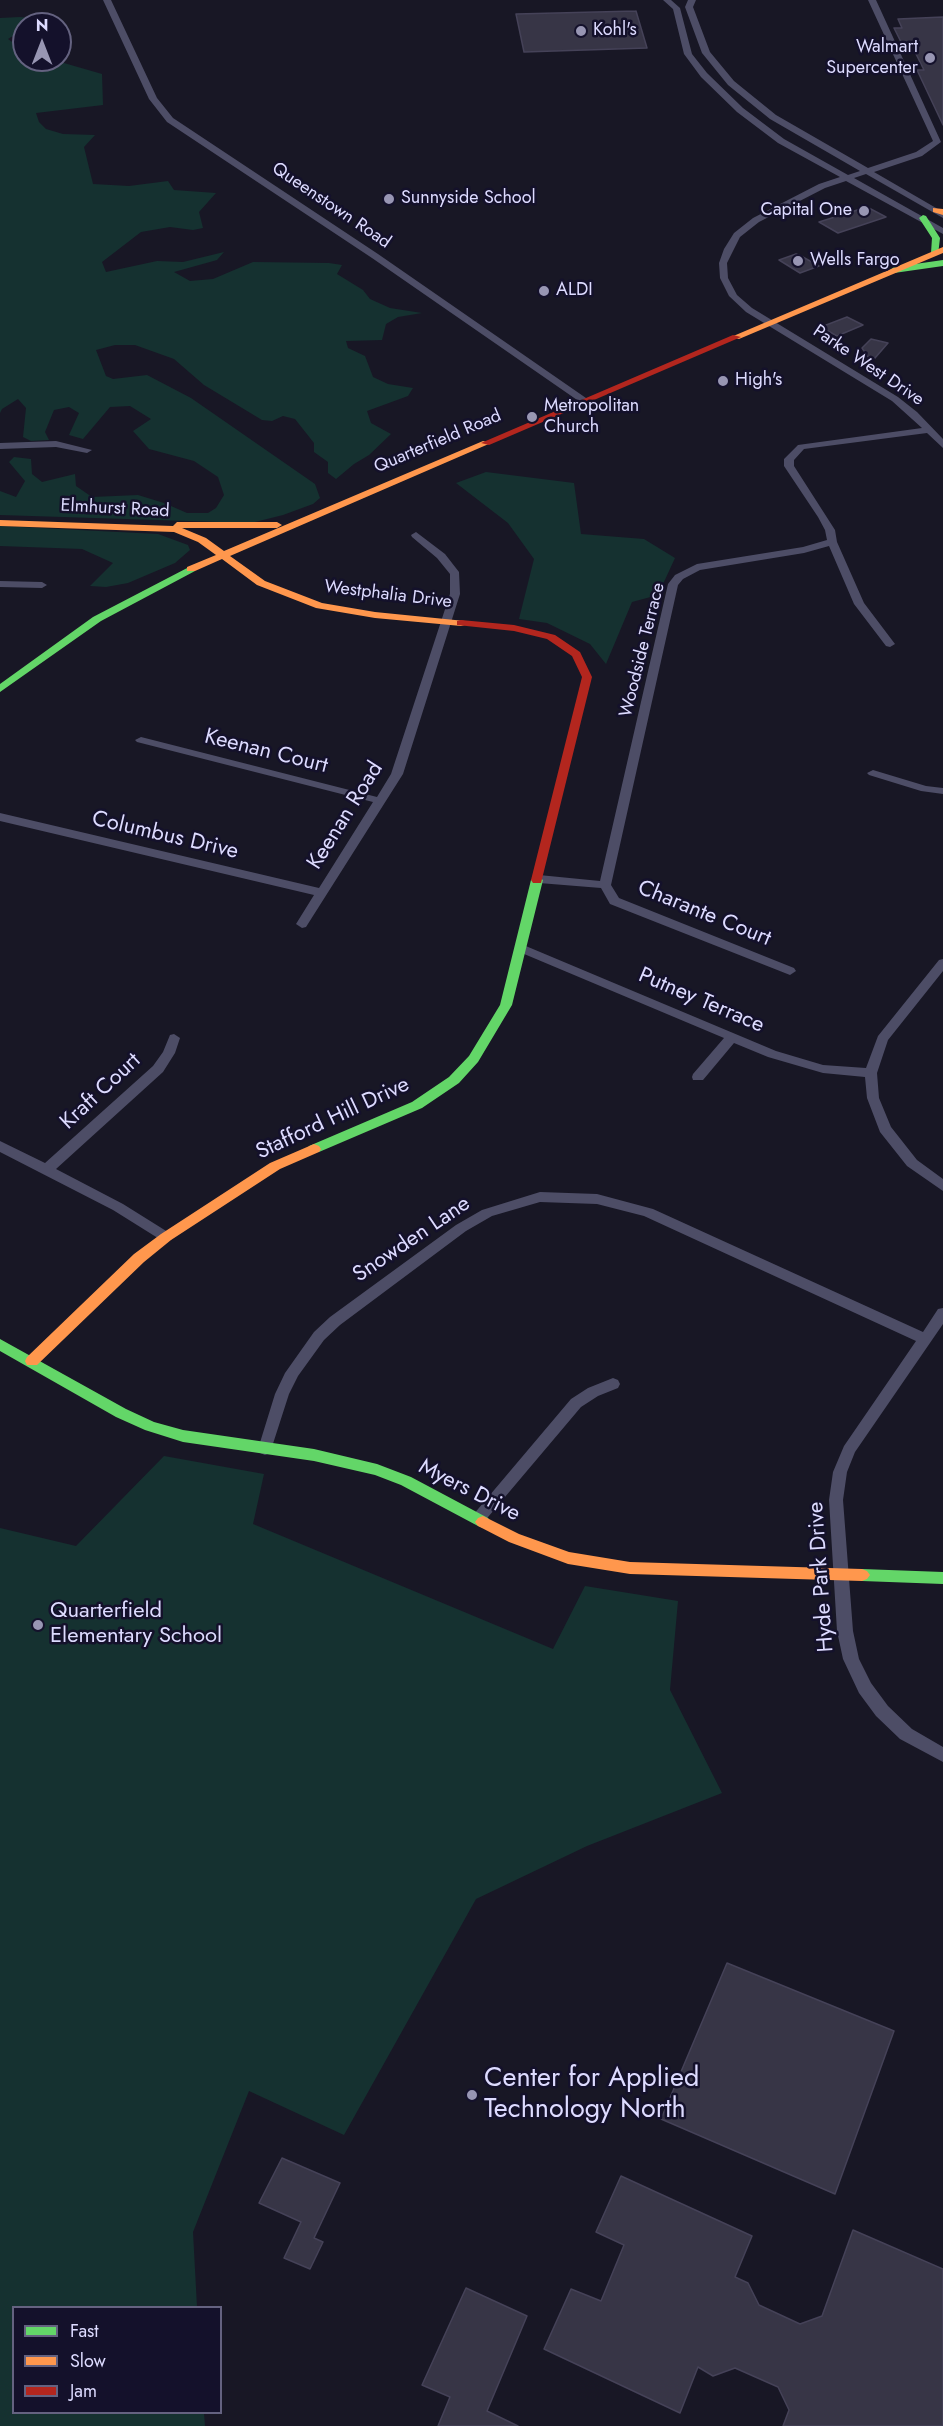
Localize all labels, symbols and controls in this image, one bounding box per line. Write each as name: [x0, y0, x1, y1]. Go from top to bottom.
north arrow: [12, 12, 72, 72]
text: N: [36, 14, 48, 37]
place label: Kohl's: [593, 20, 637, 42]
marker: Kohl's: [574, 24, 588, 38]
place label: Walmart Supercenter: [826, 37, 918, 80]
marker: Walmart Supercenter: [923, 51, 937, 65]
street label: Queenstown Road: [267, 158, 395, 254]
place label: Sunnyside School: [401, 188, 536, 210]
marker: Sunnyside School: [382, 192, 396, 206]
place label: Capital One: [761, 200, 852, 222]
marker: Capital One: [857, 204, 871, 218]
place label: Wells Fargo: [810, 250, 900, 272]
marker: Wells Fargo: [791, 254, 805, 268]
place label: ALDI: [556, 280, 593, 302]
marker: ALDI: [537, 284, 551, 298]
street label: Parke West Drive: [808, 321, 928, 411]
place label: High's: [735, 370, 782, 392]
marker: High's: [716, 374, 730, 388]
place label: Metropolitan Church: [544, 396, 639, 438]
street label: Quarterfield Road: [371, 405, 505, 479]
marker: Metropolitan Church: [525, 410, 539, 424]
street label: Elmhurst Road: [60, 495, 170, 523]
street label: Westphalia Drive: [323, 576, 453, 614]
street label: Woodside Terrace: [616, 580, 670, 720]
street label: Keenan Court: [202, 724, 330, 780]
street label: Keenan Road: [302, 757, 390, 875]
street label: Columbus Drive: [89, 806, 241, 866]
street label: Charante Court: [633, 875, 775, 953]
street label: Putney Terrace: [634, 963, 768, 1039]
street label: Kraft Court: [55, 1048, 147, 1136]
street label: Stafford Hill Drive: [252, 1072, 414, 1166]
street label: Snowden Lane: [348, 1191, 476, 1289]
street label: Myers Drive: [414, 1454, 524, 1528]
street label: Hyde Park Drive: [804, 1501, 840, 1653]
place label: Quarterfield Elementary School: [50, 1599, 222, 1651]
marker: Quarterfield Elementary School: [31, 1618, 45, 1632]
place label: Center for Applied Technology North: [484, 2063, 699, 2126]
marker: Center for Applied Technology North: [465, 2088, 479, 2102]
legend: [12, 2306, 222, 2414]
text: Fast: [70, 2318, 99, 2344]
text: Slow: [70, 2348, 106, 2374]
text: Jam: [70, 2378, 97, 2404]

